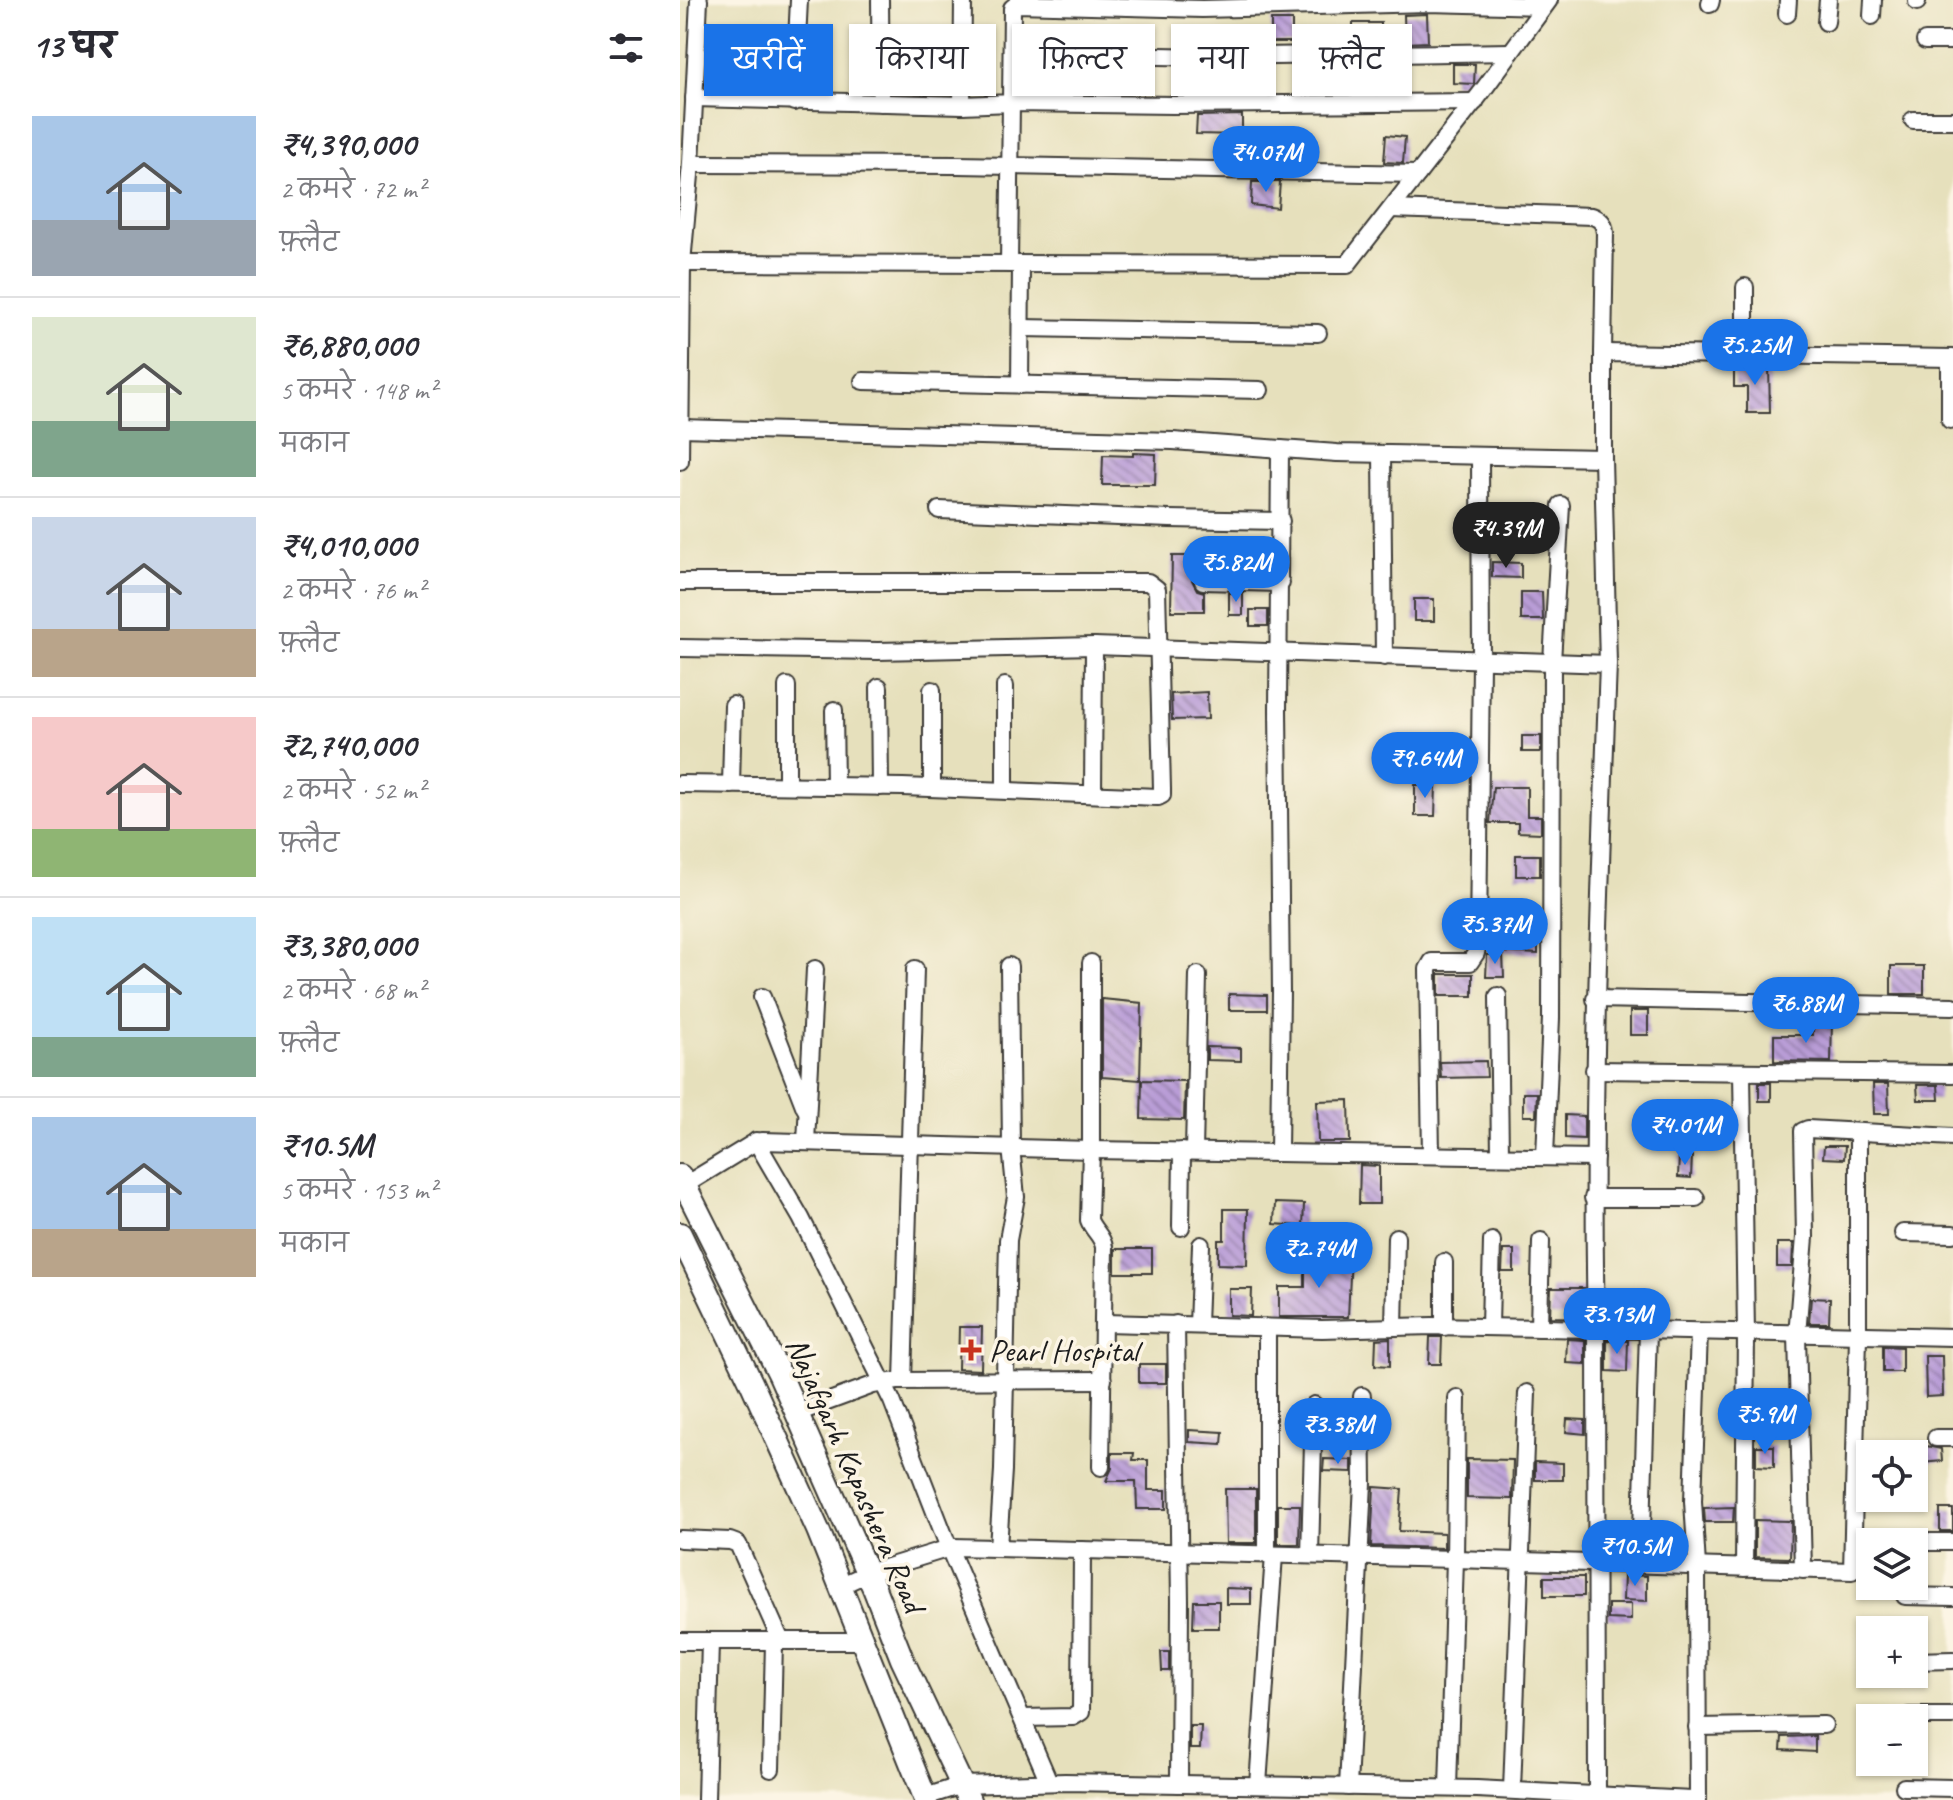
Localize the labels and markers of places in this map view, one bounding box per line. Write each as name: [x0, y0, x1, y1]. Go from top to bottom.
pin: ₹4.07M: [1201, 126, 1331, 194]
pin: ₹5.25M: [1690, 319, 1820, 387]
pin: ₹4.39M: [1441, 502, 1571, 570]
pin: ₹5.82M: [1171, 536, 1301, 604]
pin: ₹9.64M: [1360, 732, 1490, 800]
pin: ₹5.37M: [1430, 898, 1560, 966]
pin: ₹6.88M: [1741, 977, 1871, 1045]
pin: ₹4.01M: [1620, 1099, 1750, 1167]
pin: ₹2.74M: [1254, 1222, 1384, 1290]
pin: ₹3.13M: [1552, 1288, 1682, 1356]
place label: Pearl Hospital: [989, 1330, 1144, 1371]
marker: Pearl Hospital: [960, 1339, 982, 1361]
pin: ₹5.9M: [1709, 1388, 1821, 1456]
pin: ₹3.38M: [1273, 1398, 1403, 1466]
pin: ₹10.5M: [1570, 1520, 1700, 1588]

